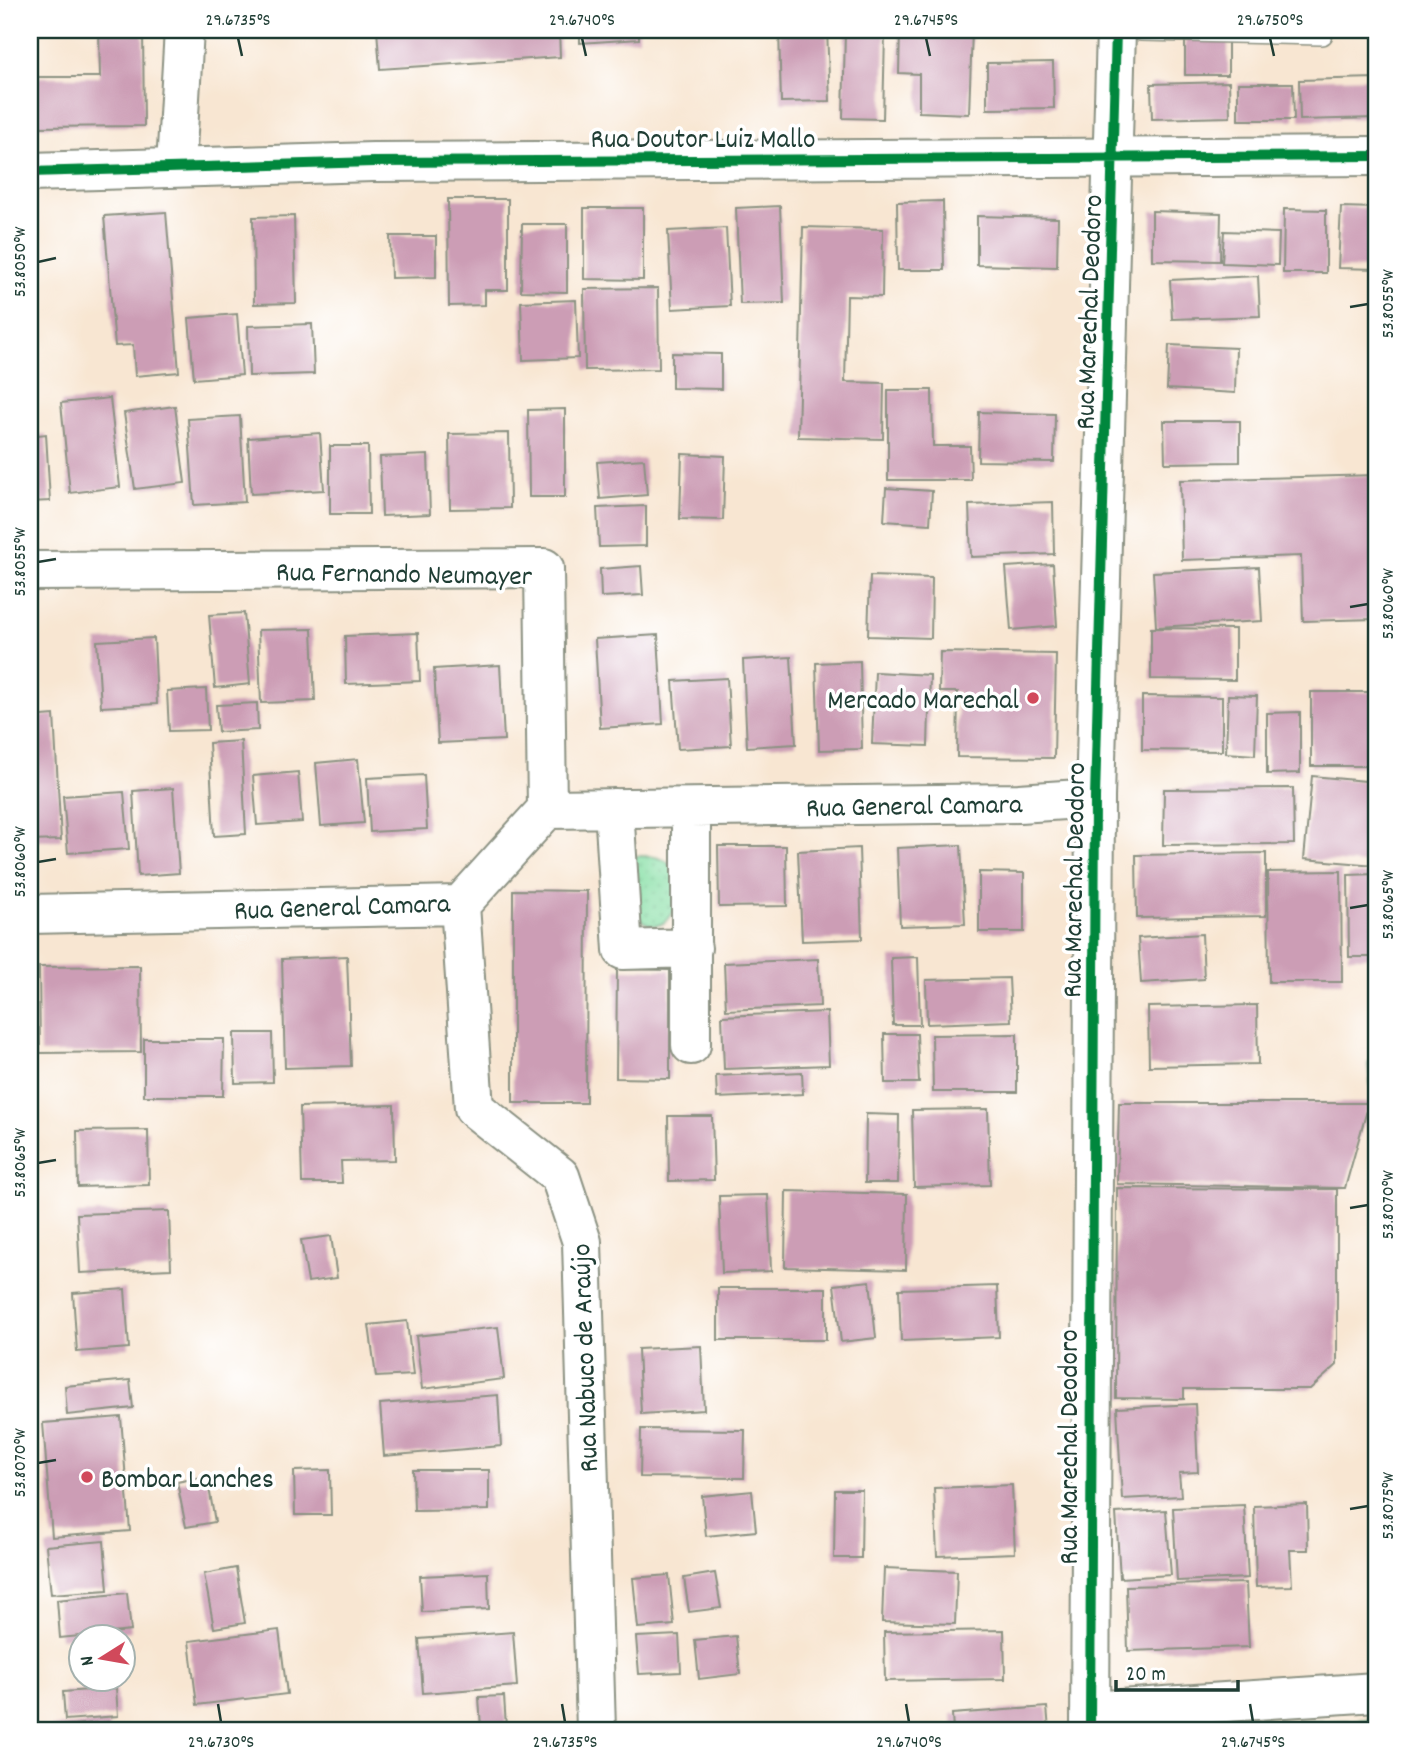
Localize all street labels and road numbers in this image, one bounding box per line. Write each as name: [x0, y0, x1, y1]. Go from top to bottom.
street label: Rua Doutor Luiz Mallo: [591, 122, 815, 162]
street label: Rua Marechal Deodoro: [1068, 194, 1116, 431]
street label: Rua Fernando Neumayer: [276, 555, 533, 599]
street label: Rua Marechal Deodoro: [1055, 762, 1099, 998]
street label: Rua General Camara: [806, 787, 1023, 831]
street label: Rua General Camara: [233, 886, 452, 934]
street label: Rua Nabuco de Araújo: [564, 1243, 612, 1473]
street label: Rua Marechal Deodoro: [1052, 1329, 1092, 1565]

